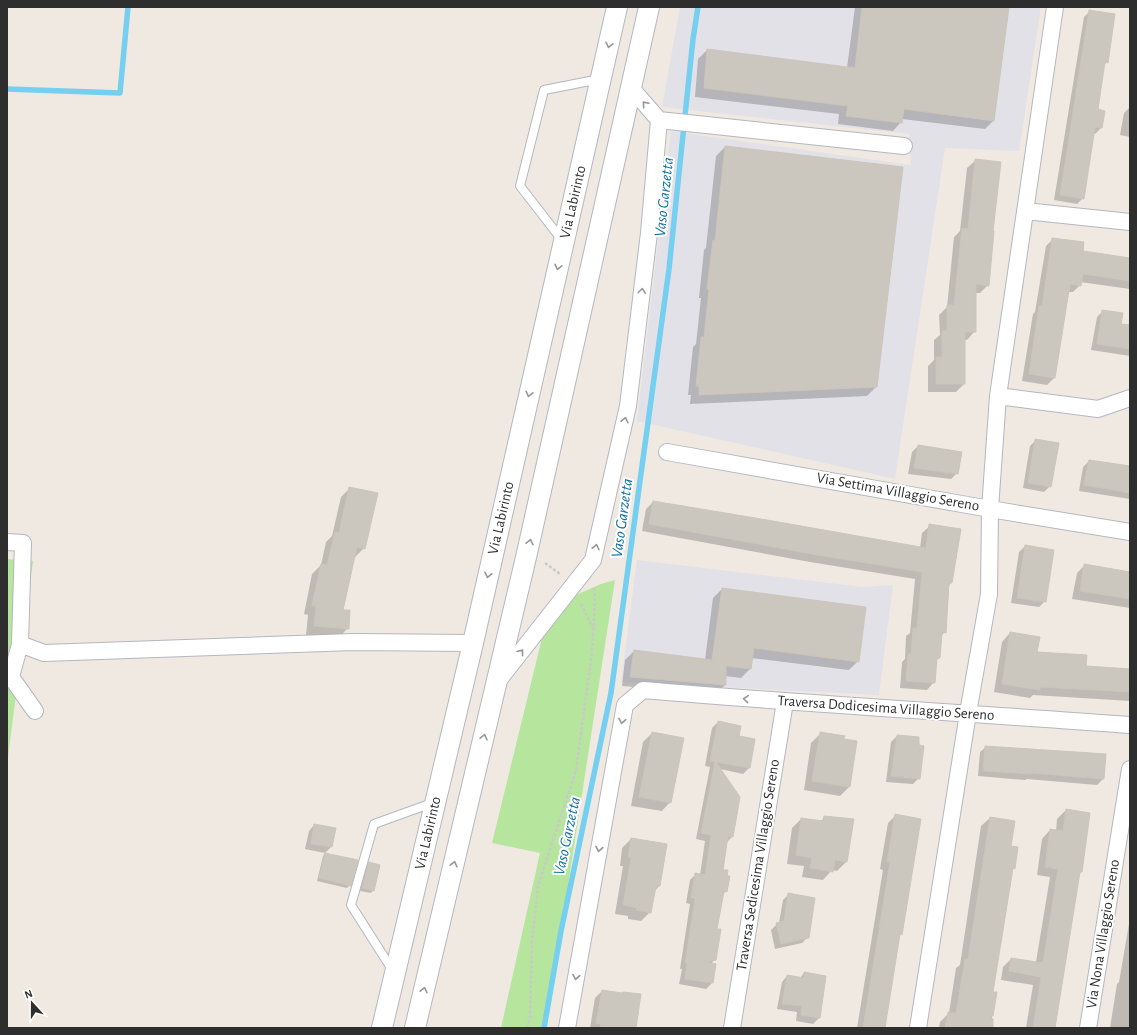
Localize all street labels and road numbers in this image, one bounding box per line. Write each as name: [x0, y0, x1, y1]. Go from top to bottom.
street label: Via Labirinto: [557, 164, 589, 240]
street label: Via Settima Villaggio Sereno: [816, 470, 980, 514]
street label: Via Labirinto: [485, 480, 517, 556]
street label: Traversa Dodicesima Villaggio Sereno: [777, 693, 995, 723]
street label: Traversa Sedicesima Villaggio Sereno: [734, 758, 782, 972]
street label: Via Labirinto: [412, 795, 444, 871]
street label: Via Nona Villaggio Sereno: [1084, 858, 1122, 1010]

